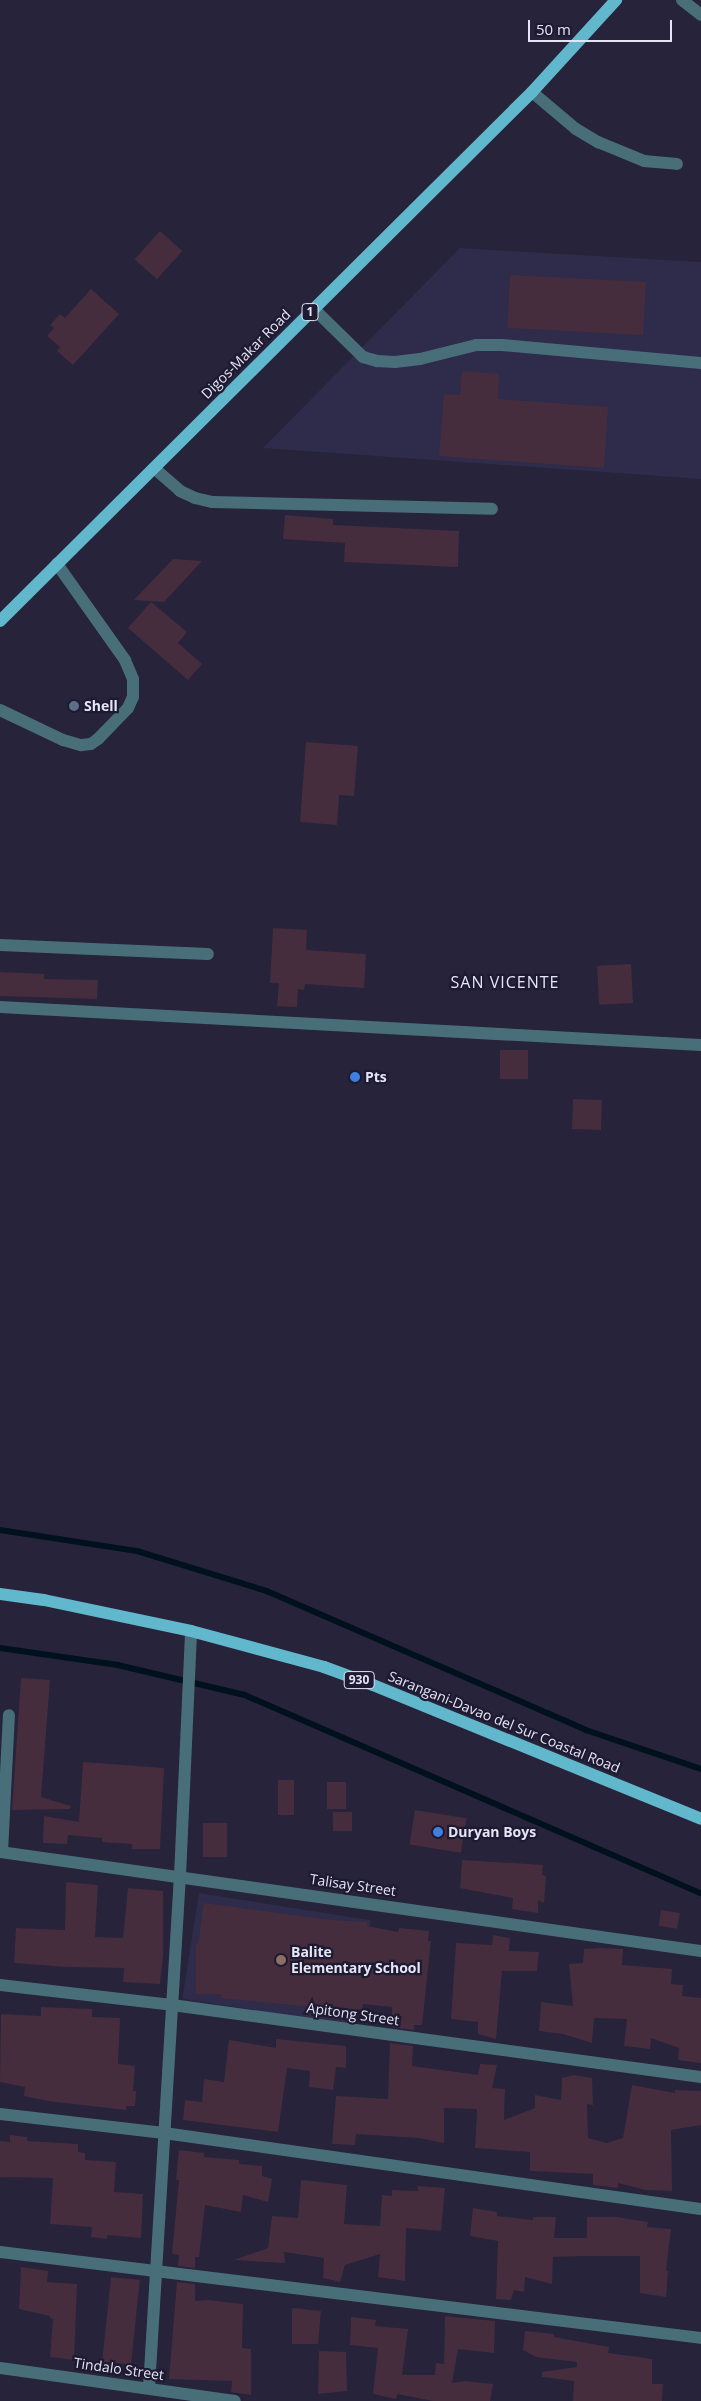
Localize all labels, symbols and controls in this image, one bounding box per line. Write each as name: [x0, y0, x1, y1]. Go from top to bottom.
scale bar: [531, 10, 675, 42]
text: 50 m: [536, 19, 571, 39]
road number: 1: [301, 302, 319, 322]
street label: Digos-Makar Road: [198, 306, 294, 402]
place label: Shell: [84, 698, 118, 714]
marker: Shell: [68, 700, 80, 712]
district label: SAN VICENTE: [449, 972, 561, 992]
place label: Pts: [365, 1069, 387, 1085]
marker: Pts: [349, 1071, 361, 1083]
street label: Sarangani-Davao del Sur Coastal Road: [386, 1668, 622, 1776]
road number: 930: [343, 1670, 375, 1690]
place label: Duryan Boys: [448, 1824, 536, 1840]
marker: Duryan Boys: [432, 1826, 444, 1838]
street label: Talisay Street: [309, 1871, 397, 1899]
place label: Balite Elementary School: [291, 1944, 421, 1976]
marker: Balite Elementary School: [275, 1954, 287, 1966]
street label: Apitong Street: [306, 1999, 400, 2029]
street label: Tindalo Street: [73, 2354, 165, 2384]

